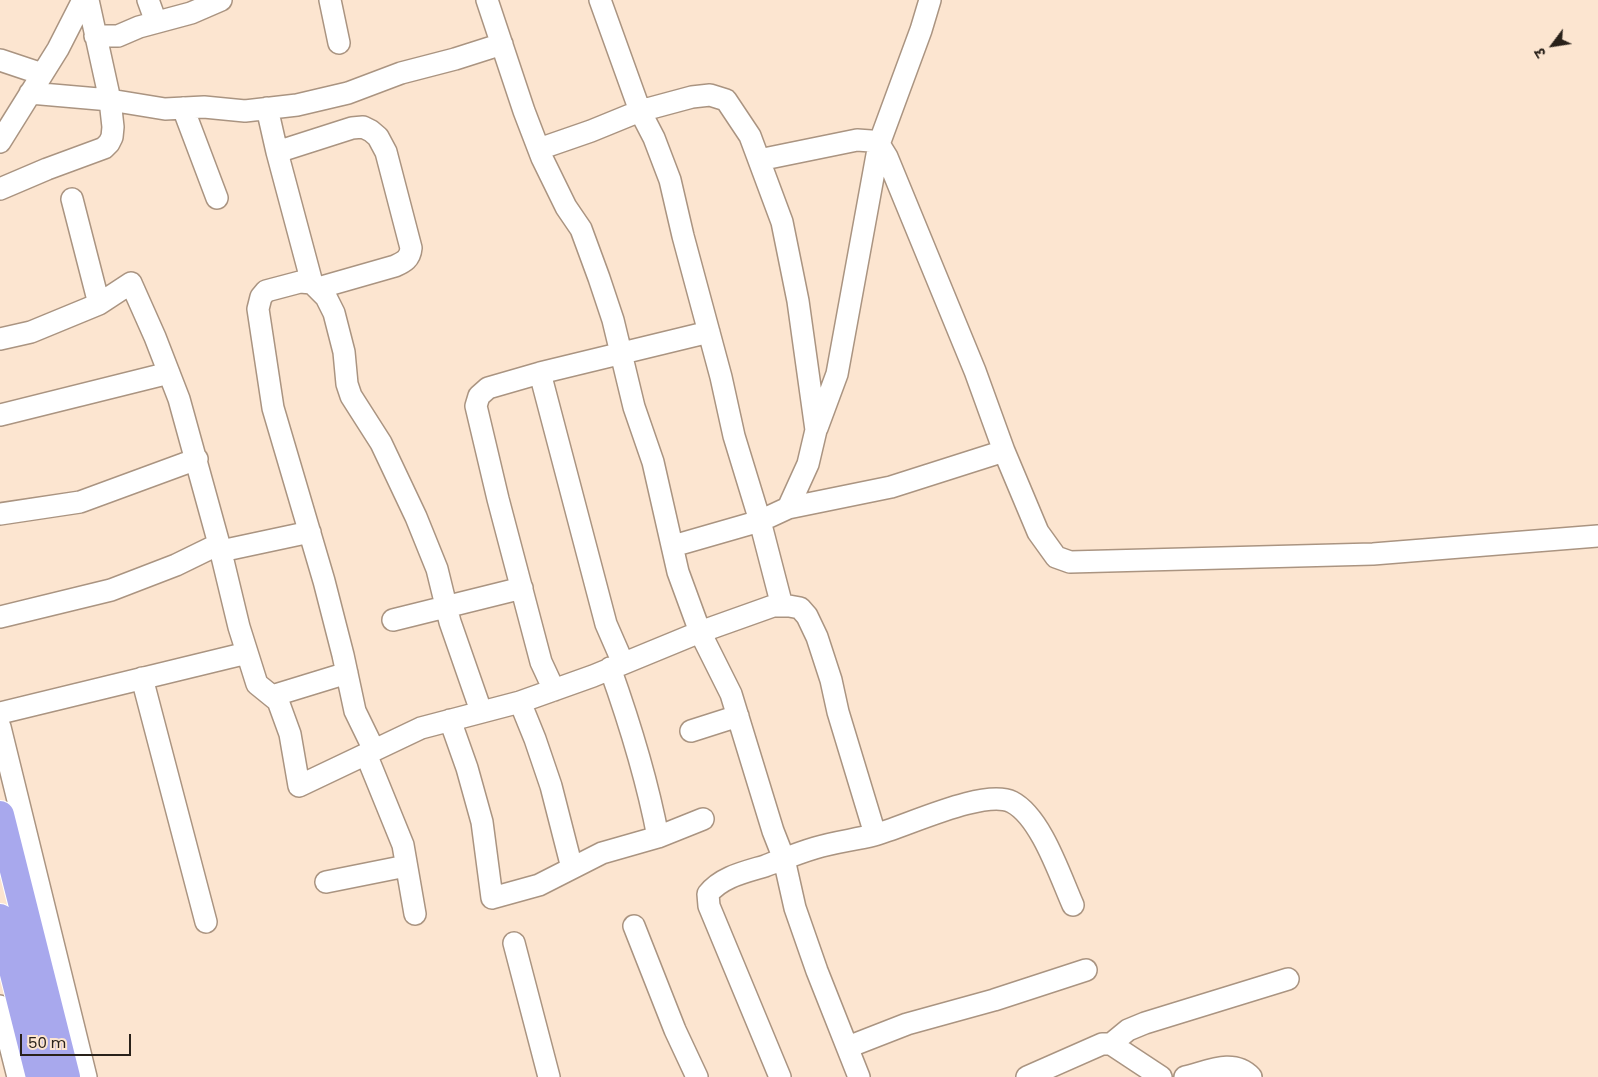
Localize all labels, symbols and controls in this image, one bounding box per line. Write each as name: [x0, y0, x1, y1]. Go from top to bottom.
north arrow: [1528, 20, 1578, 70]
text: उ: [1530, 44, 1551, 61]
scale bar: [22, 1024, 134, 1056]
text: 50 m: [28, 1032, 66, 1053]

